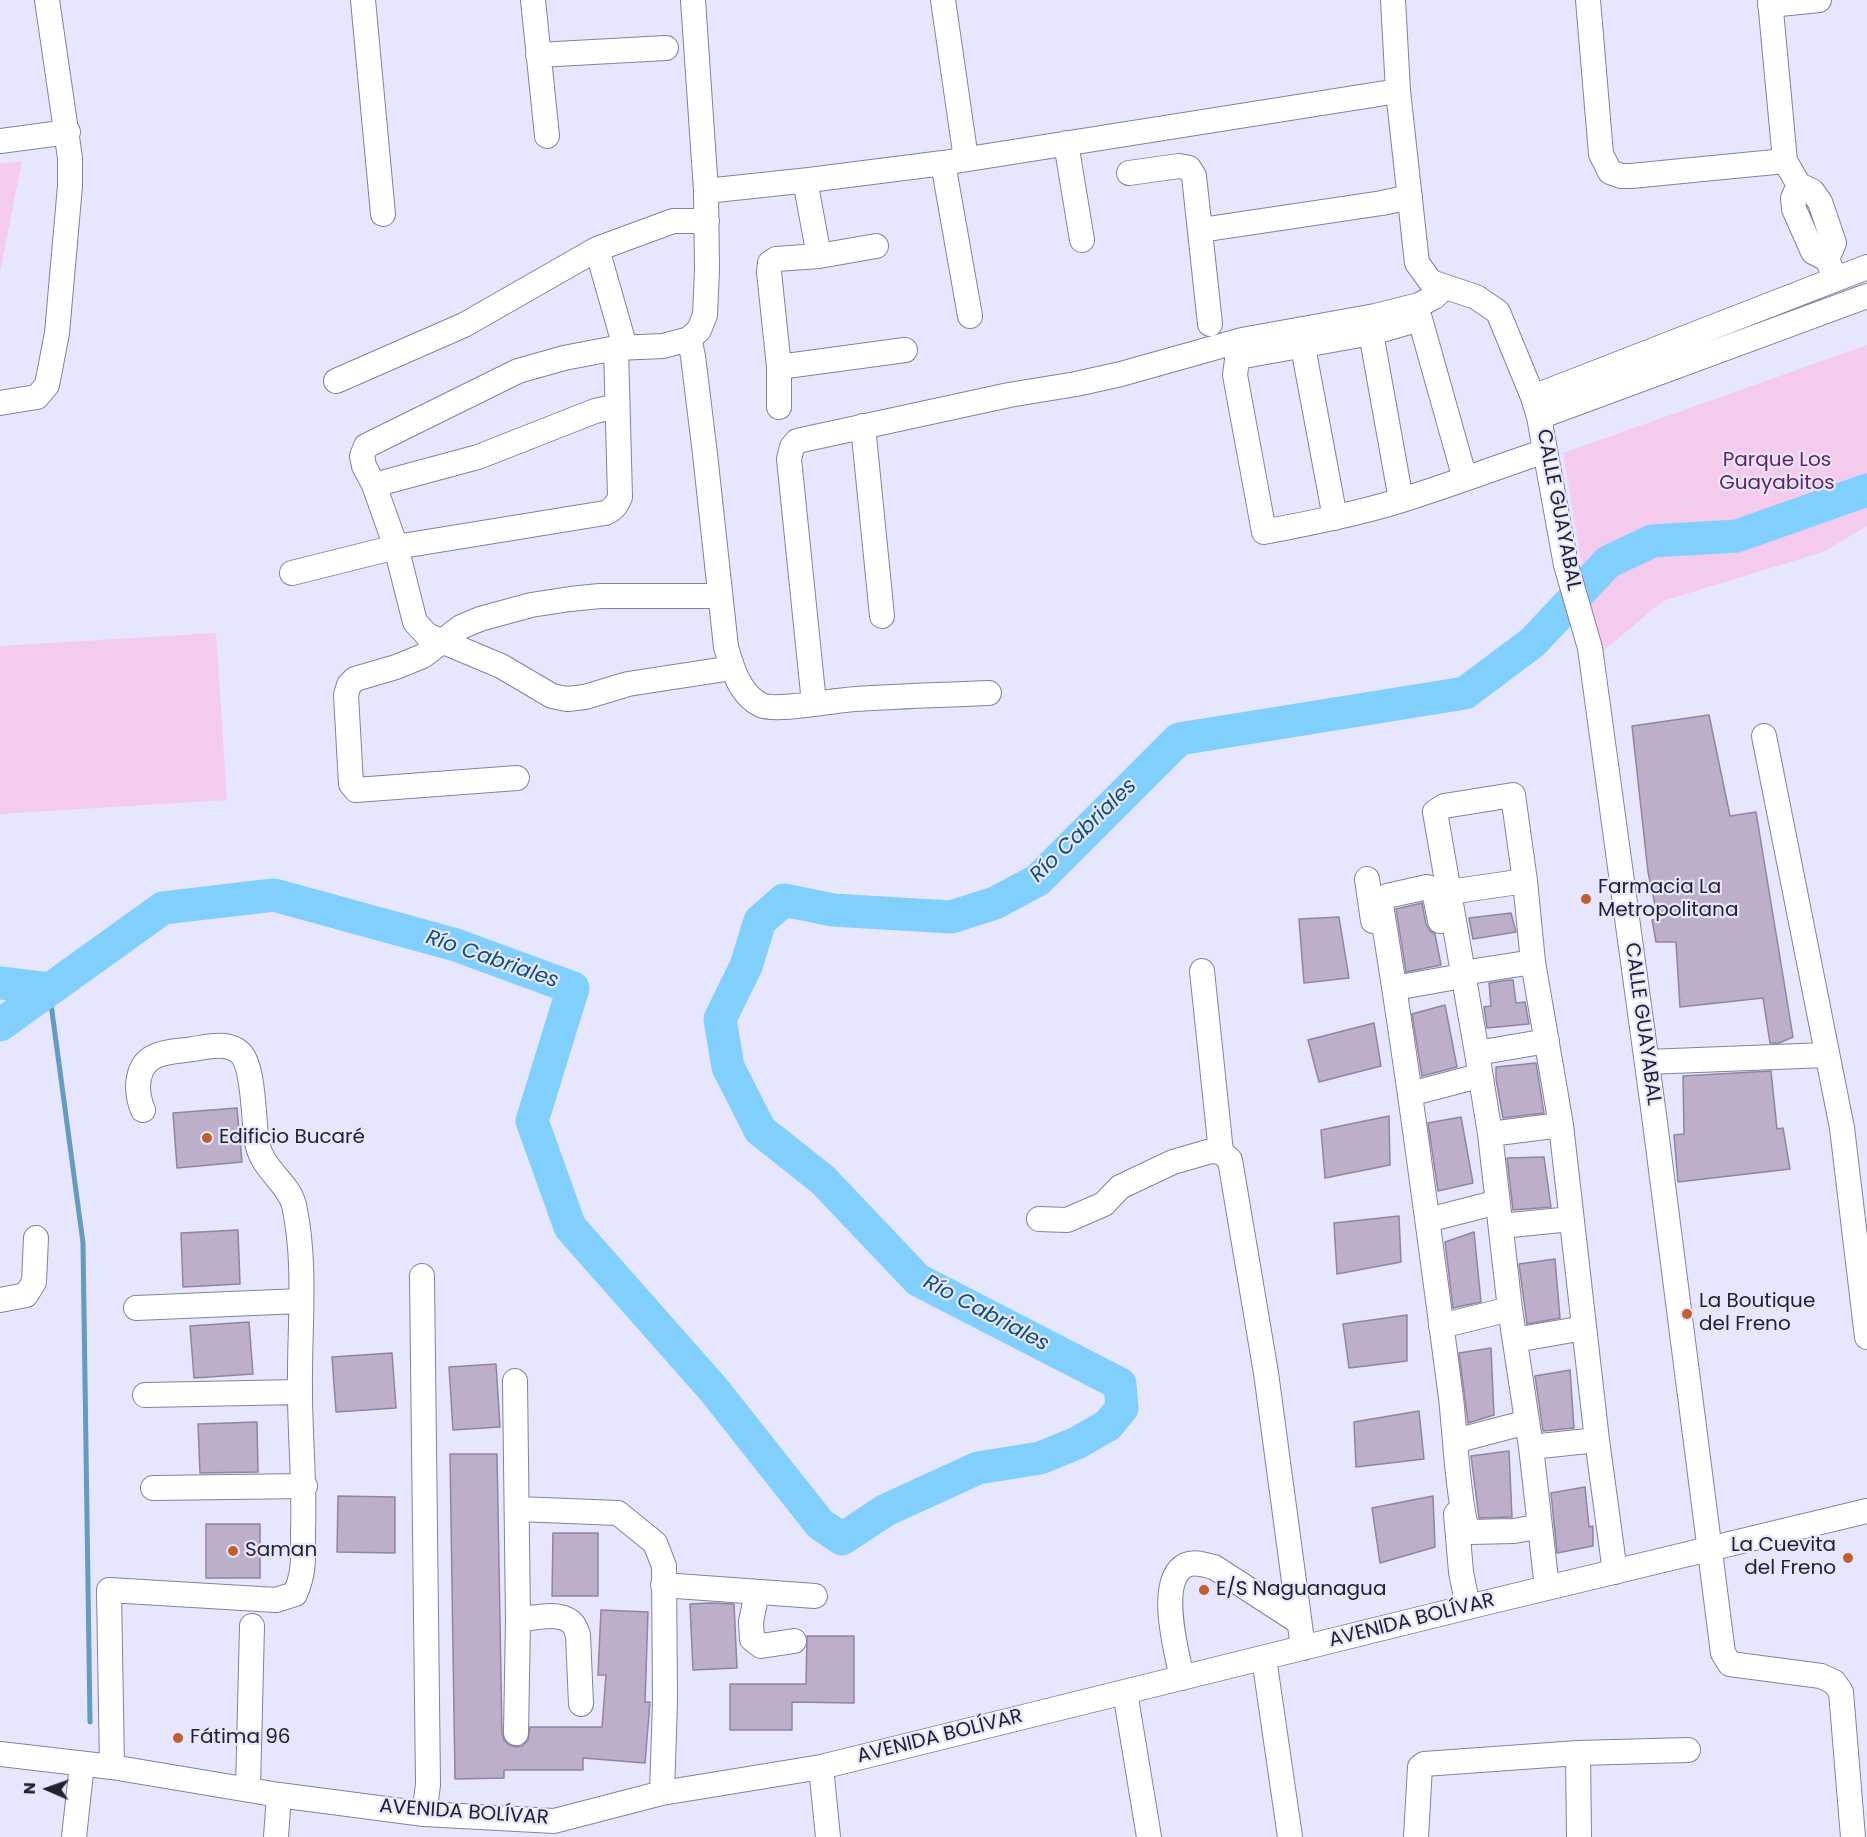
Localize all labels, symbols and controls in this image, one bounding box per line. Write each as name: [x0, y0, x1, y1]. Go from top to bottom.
street label: CALLE GUAYABAL: [1531, 427, 1585, 593]
park label: Parque Los Guayabitos: [1719, 449, 1835, 496]
water label: Río Cabriales: [1025, 774, 1143, 888]
place label: Farmacia La Metropolitana: [1598, 876, 1738, 923]
marker: Farmacia La Metropolitana: [1579, 892, 1593, 906]
water label: Río Cabriales: [422, 926, 562, 994]
street label: CALLE GUAYABAL: [1619, 941, 1665, 1107]
place label: Edificio Bucaré: [219, 1126, 365, 1150]
marker: Edificio Bucaré: [200, 1131, 214, 1145]
water label: Río Cabriales: [919, 1270, 1053, 1358]
place label: La Boutique del Freno: [1699, 1290, 1815, 1337]
marker: La Boutique del Freno: [1680, 1307, 1694, 1321]
place label: La Cuevita del Freno: [1731, 1534, 1836, 1581]
place label: Saman: [245, 1539, 317, 1563]
marker: Saman: [226, 1544, 240, 1558]
marker: La Cuevita del Freno: [1841, 1551, 1855, 1565]
place label: E/S Naguanagua: [1216, 1578, 1386, 1602]
marker: E/S Naguanagua: [1197, 1583, 1211, 1597]
street label: AVENIDA BOLÍVAR: [1327, 1589, 1497, 1653]
street label: AVENIDA BOLÍVAR: [855, 1705, 1025, 1769]
place label: Fátima 96: [190, 1726, 291, 1750]
marker: Fátima 96: [171, 1731, 185, 1745]
north arrow: [18, 1759, 78, 1819]
text: N: [18, 1782, 41, 1795]
street label: AVENIDA BOLÍVAR: [378, 1795, 550, 1831]

